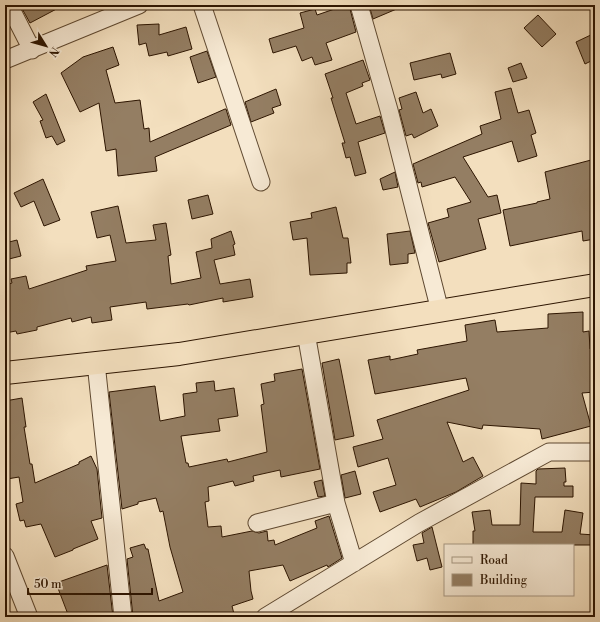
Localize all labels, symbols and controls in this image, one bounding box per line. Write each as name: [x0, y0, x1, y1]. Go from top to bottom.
north arrow: [26, 26, 66, 66]
text: N: [45, 44, 61, 59]
legend: [444, 544, 574, 596]
text: Road: [480, 553, 508, 568]
scale bar: [28, 570, 152, 596]
text: Building: [479, 573, 528, 588]
text: 50 m: [34, 577, 62, 592]

